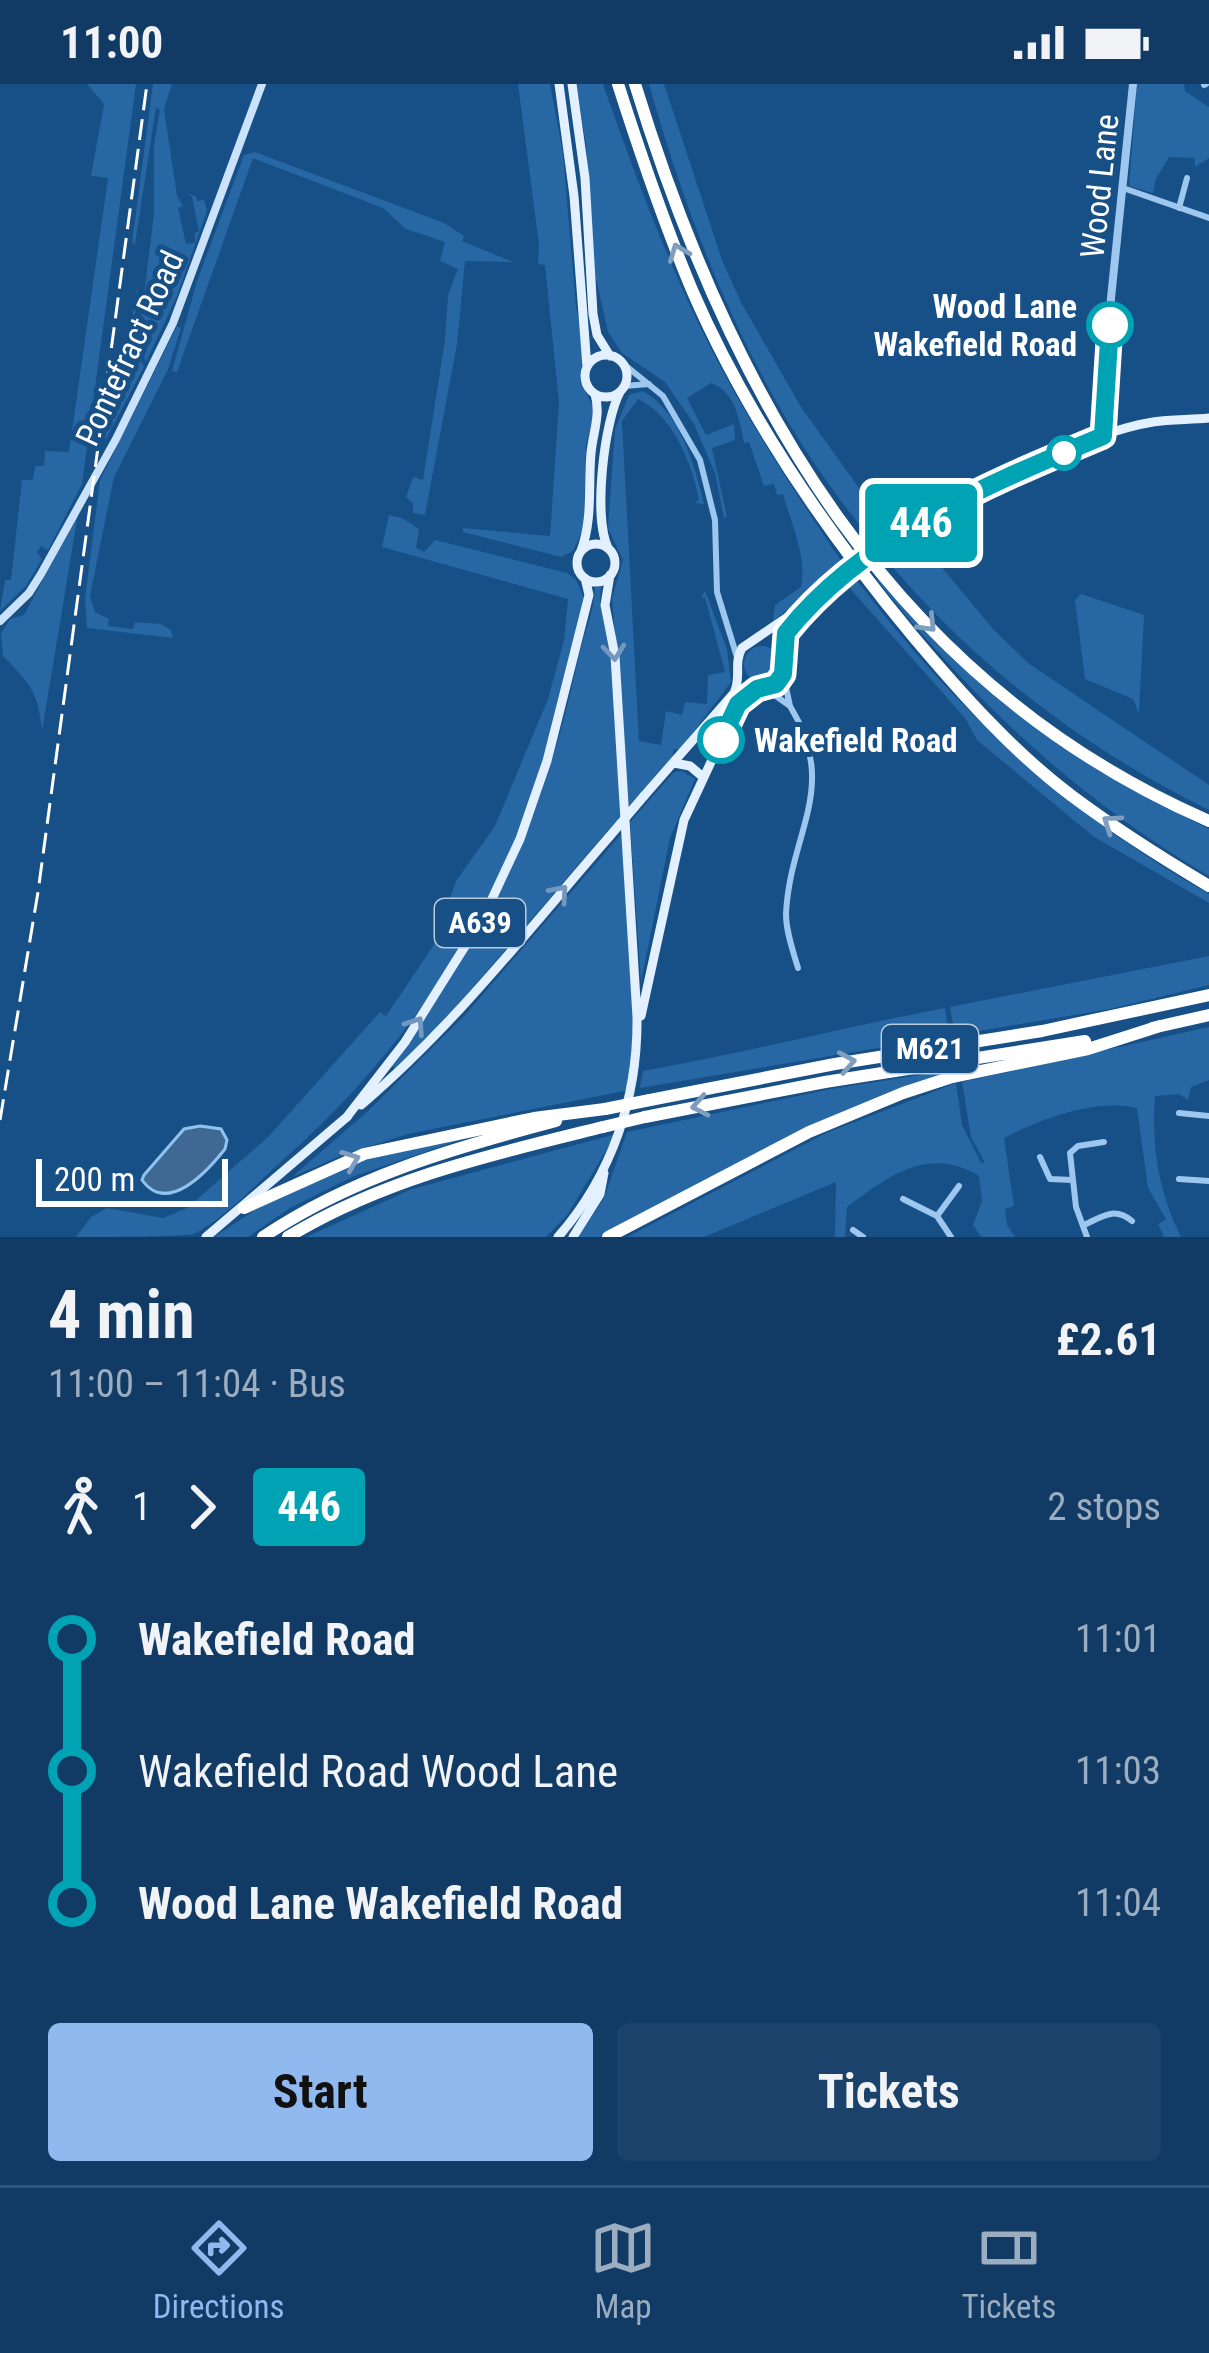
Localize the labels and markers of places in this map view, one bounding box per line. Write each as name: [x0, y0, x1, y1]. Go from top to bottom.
place label: Wood Lane Wakefield Road: [873, 287, 1077, 364]
marker: Wood Lane Wakefield Road: [1088, 303, 1132, 347]
unlabelled marker: [1048, 437, 1080, 469]
marker: Wakefield Road: [699, 718, 743, 762]
place label: Wakefield Road: [754, 721, 958, 760]

